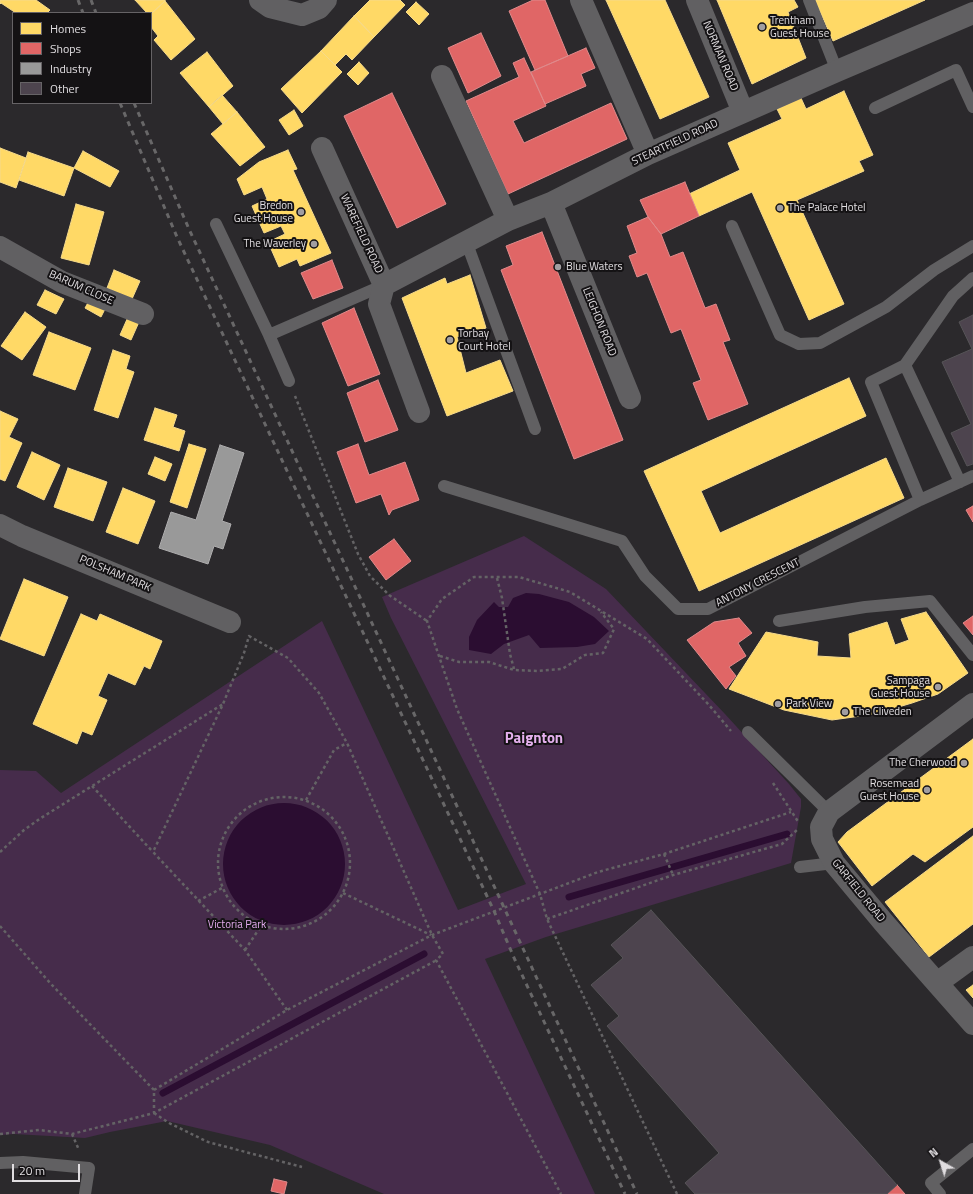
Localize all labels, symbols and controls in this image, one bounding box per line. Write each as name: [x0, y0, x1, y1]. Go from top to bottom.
legend: [12, 12, 152, 104]
place label: Trentham Guest House: [770, 14, 829, 40]
text: Homes: [50, 19, 86, 38]
street label: NORMAN ROAD: [699, 19, 741, 93]
marker: Trentham Guest House: [757, 22, 767, 32]
text: Shops: [50, 39, 81, 58]
text: Industry: [50, 59, 92, 78]
text: Other: [50, 79, 79, 98]
street label: STEARTFIELD ROAD: [630, 117, 720, 169]
street label: WAREFIELD ROAD: [337, 192, 385, 276]
place label: Bredon Guest House: [234, 199, 293, 225]
place label: The Palace Hotel: [788, 201, 865, 215]
marker: The Palace Hotel: [775, 203, 785, 213]
marker: Bredon Guest House: [296, 207, 306, 217]
place label: The Waverley: [243, 237, 306, 251]
marker: The Waverley: [309, 239, 319, 249]
place label: Blue Waters: [566, 260, 623, 274]
marker: Blue Waters: [553, 262, 563, 272]
street label: BARUM CLOSE: [47, 268, 115, 308]
street label: LEIGHON ROAD: [579, 286, 619, 358]
place label: Torbay Court Hotel: [458, 327, 511, 353]
marker: Torbay Court Hotel: [445, 335, 455, 345]
street label: POLSHAM PARK: [77, 553, 153, 595]
street label: ANTONY CRESCENT: [714, 556, 802, 610]
place label: Sampaga Guest House: [871, 674, 930, 700]
marker: Sampaga Guest House: [933, 682, 943, 692]
place label: Park View: [786, 697, 832, 711]
marker: Park View: [773, 699, 783, 709]
place label: The Cliveden: [853, 705, 912, 719]
marker: The Cliveden: [840, 707, 850, 717]
district label: Paignton: [505, 730, 563, 748]
place label: The Cherwood: [889, 756, 956, 770]
marker: The Cherwood: [959, 758, 969, 768]
place label: Rosemead Guest House: [860, 777, 919, 803]
marker: Rosemead Guest House: [922, 785, 932, 795]
street label: GARFIELD ROAD: [829, 857, 887, 925]
park label: Victoria Park: [208, 918, 266, 932]
north arrow: [921, 1142, 961, 1182]
text: N: [925, 1144, 941, 1161]
scale bar: [14, 1156, 82, 1182]
text: 20 m: [19, 1161, 45, 1180]

